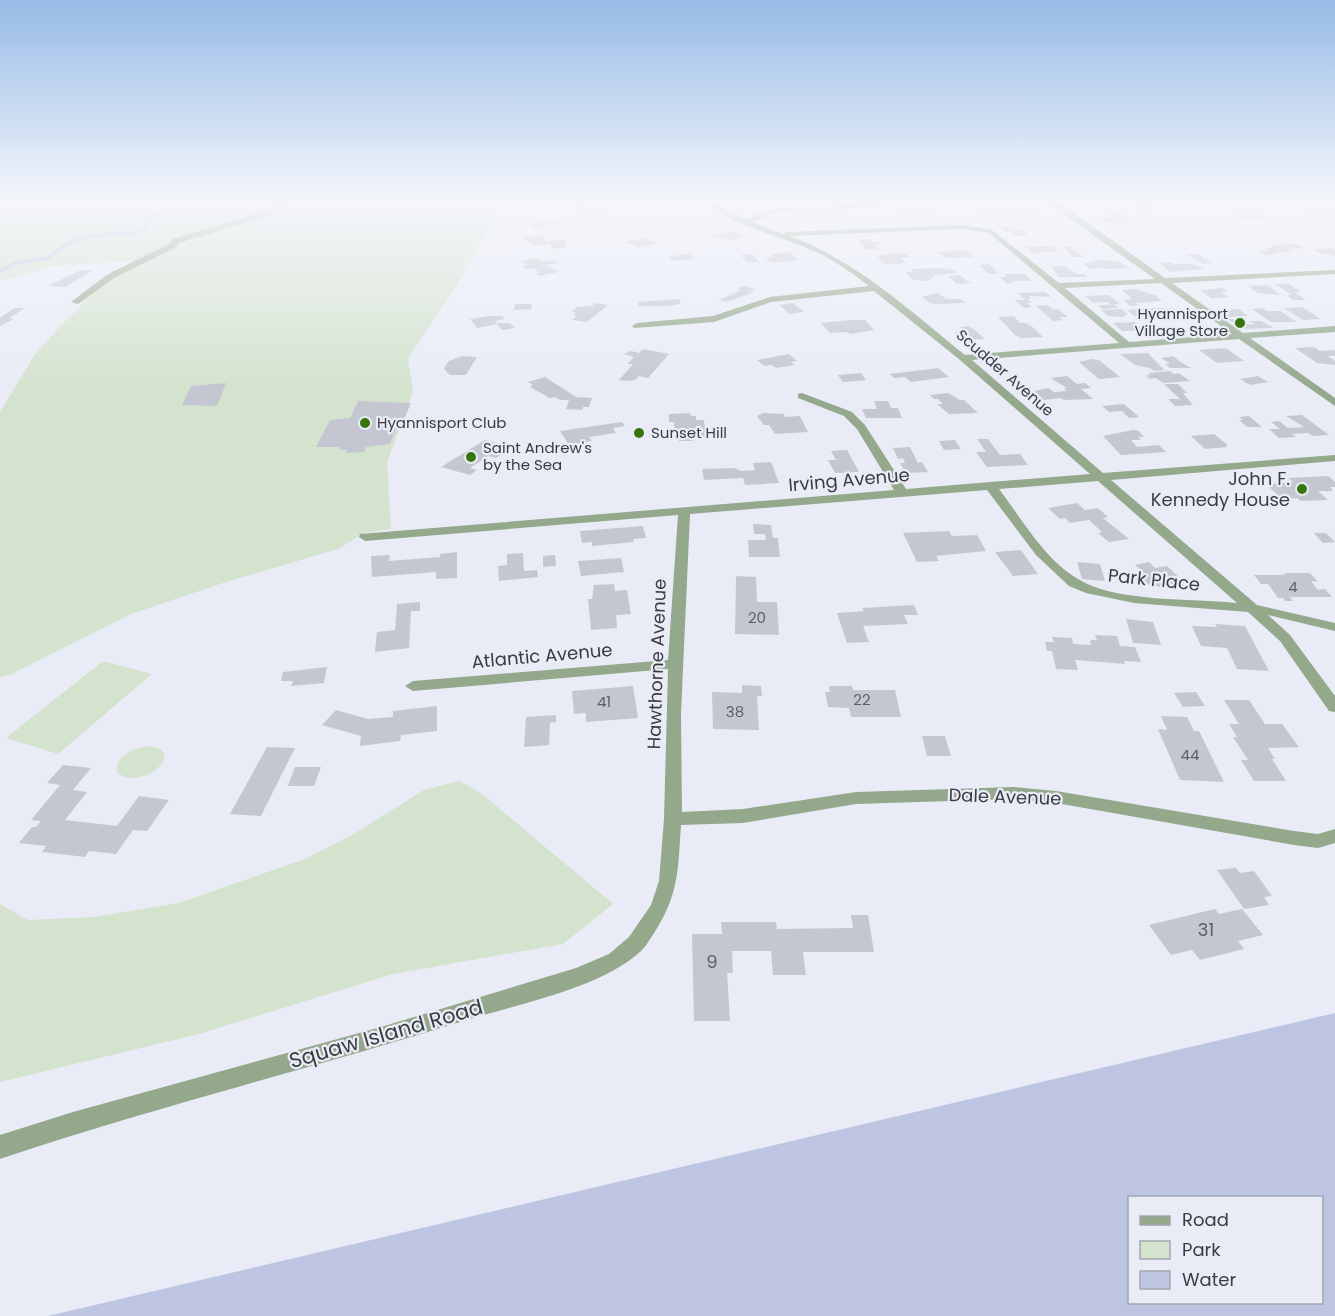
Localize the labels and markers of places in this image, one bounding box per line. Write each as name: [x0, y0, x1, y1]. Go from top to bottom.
place label: Hyannisport Village Store: [1134, 303, 1228, 341]
marker: Hyannisport Village Store: [1233, 316, 1247, 330]
place label: Hyannisport Club: [377, 412, 507, 433]
marker: Hyannisport Club: [358, 416, 372, 430]
place label: Sunset Hill: [651, 422, 727, 443]
marker: Sunset Hill: [632, 426, 646, 440]
place label: Saint Andrew's by the Sea: [483, 437, 592, 475]
marker: Saint Andrew's by the Sea: [464, 450, 478, 464]
place label: John F. Kennedy House: [1151, 466, 1290, 512]
marker: John F. Kennedy House: [1295, 482, 1309, 496]

